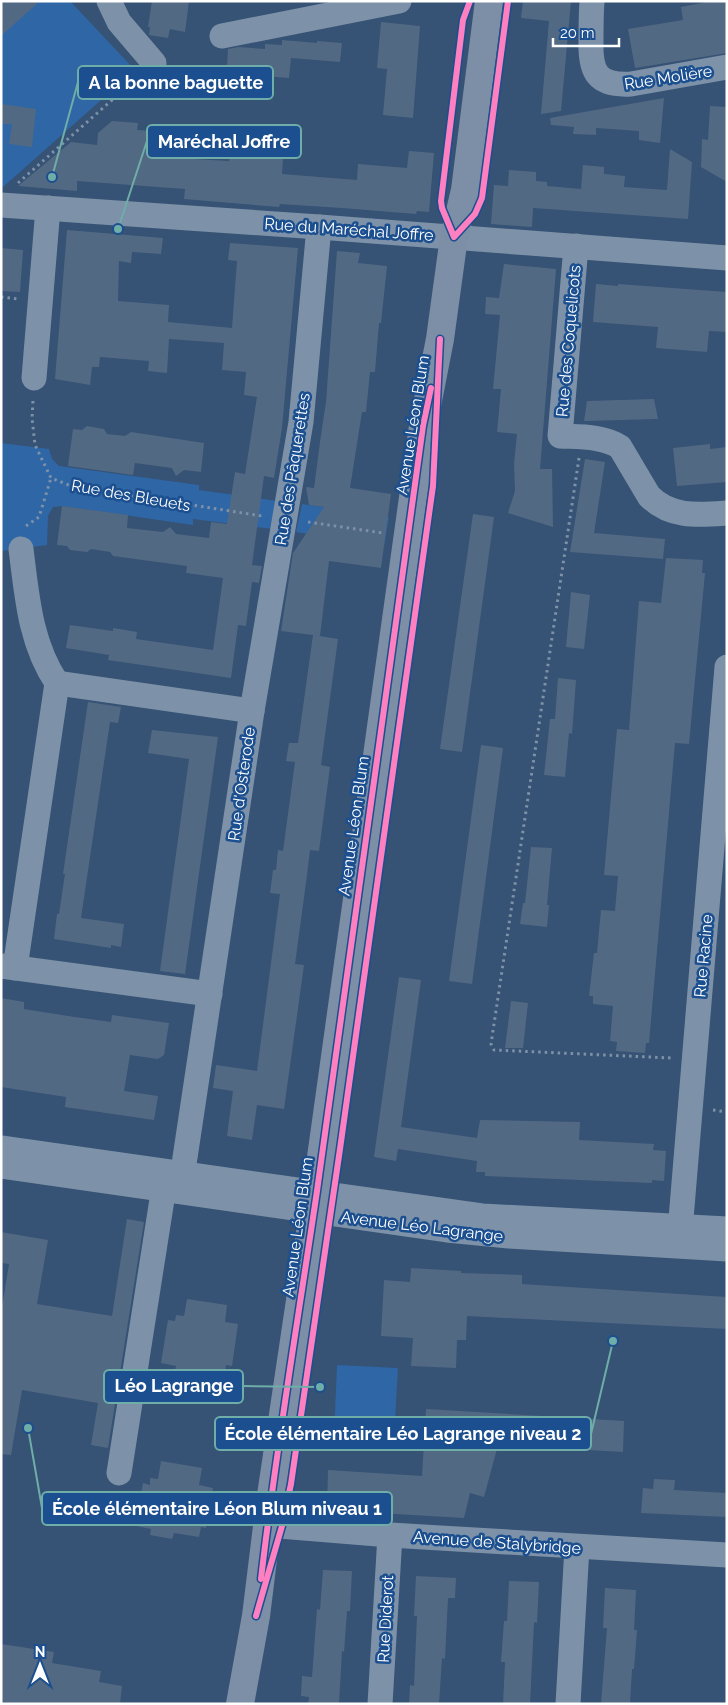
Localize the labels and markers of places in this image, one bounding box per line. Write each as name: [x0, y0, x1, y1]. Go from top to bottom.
callout: A la bonne baguette: [78, 66, 273, 99]
callout: Maréchal Joffre: [147, 125, 301, 158]
callout: Léo Lagrange: [104, 1370, 243, 1403]
callout: École élémentaire Léo Lagrange niveau 2: [215, 1417, 591, 1450]
callout: École élémentaire Léon Blum niveau 1: [42, 1492, 392, 1525]

